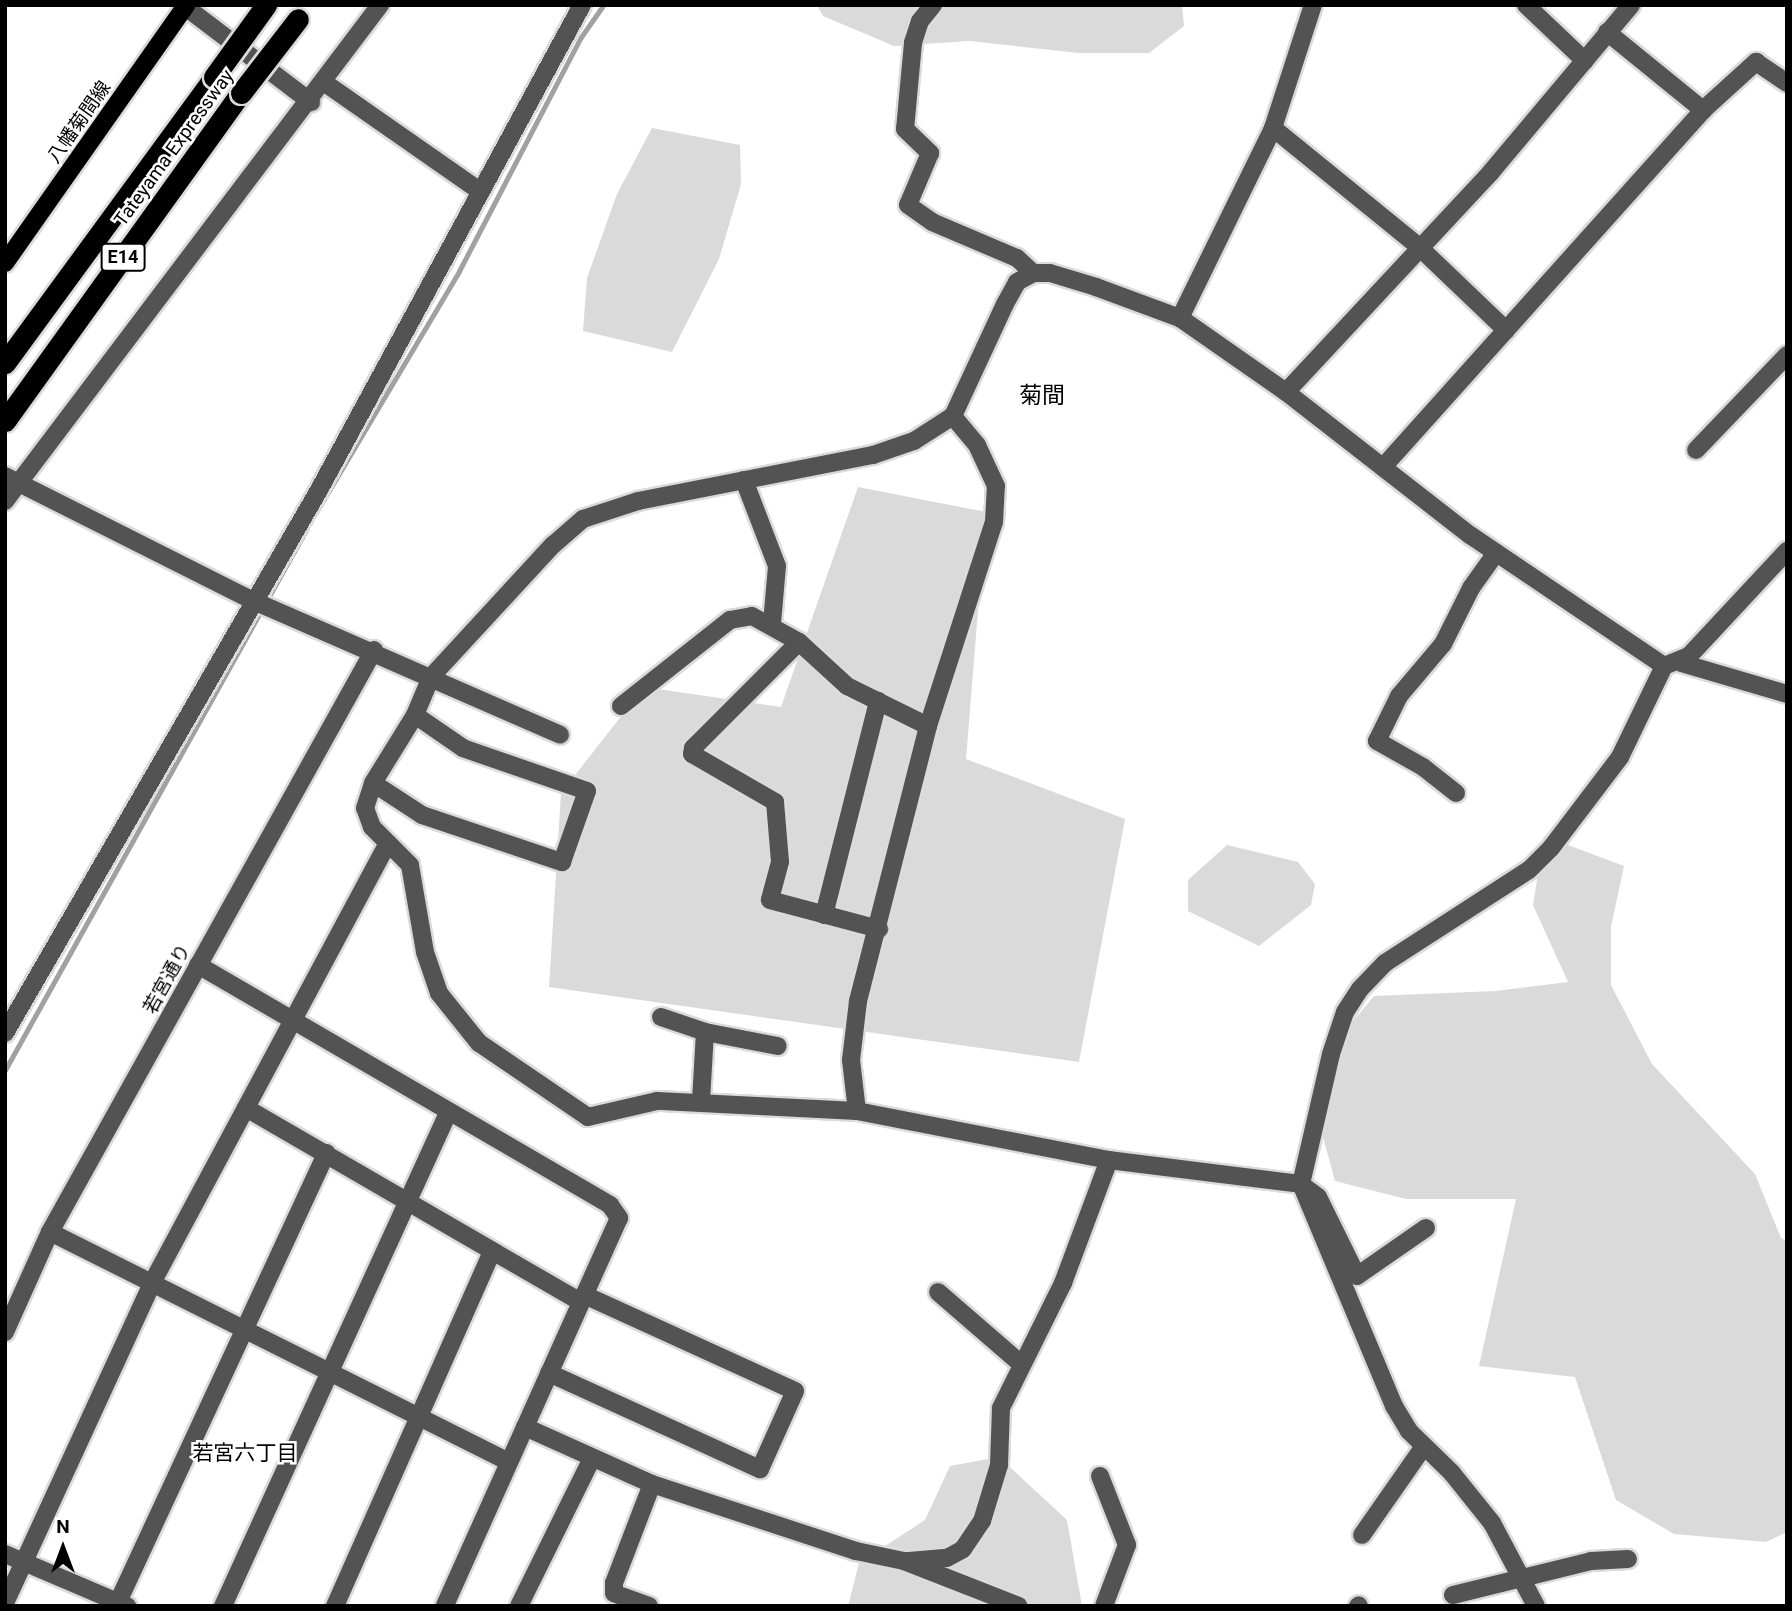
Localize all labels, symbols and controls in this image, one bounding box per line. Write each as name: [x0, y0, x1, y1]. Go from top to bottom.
street label: Tateyama Expressway: [110, 65, 238, 231]
street label: 八幡菊間線: [42, 77, 116, 167]
road number: E14: [100, 243, 146, 272]
district label: 菊間: [1019, 382, 1065, 410]
street label: 若宮通り: [139, 940, 195, 1018]
district label: 若宮六丁目: [193, 1440, 297, 1466]
north arrow: [28, 1513, 98, 1583]
text: N: [56, 1515, 70, 1538]

